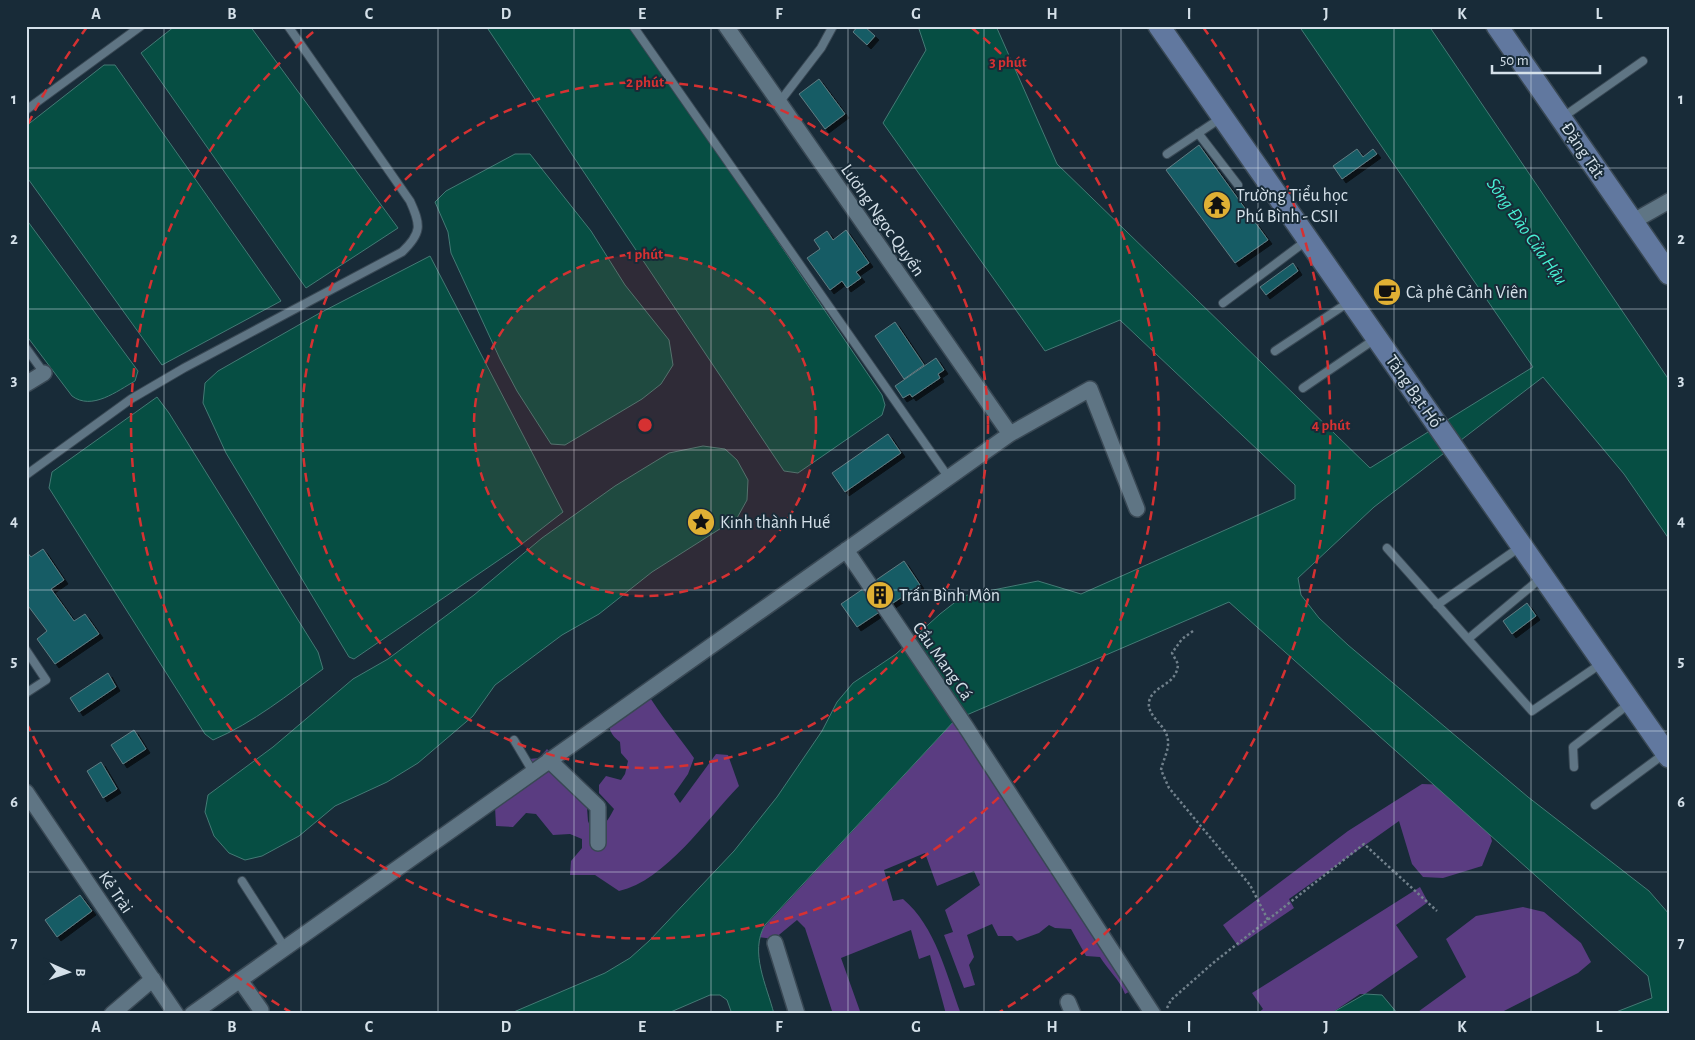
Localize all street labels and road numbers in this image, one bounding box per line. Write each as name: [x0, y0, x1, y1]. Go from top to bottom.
street label: Đặng Tất: [1557, 119, 1608, 182]
street label: Lương Ngọc Quyến: [837, 161, 928, 280]
street label: Tăng Bạt Hổ: [1382, 351, 1446, 431]
street label: Cầu Mang Cá: [909, 619, 976, 704]
street label: Kẻ Trài: [95, 868, 136, 917]

